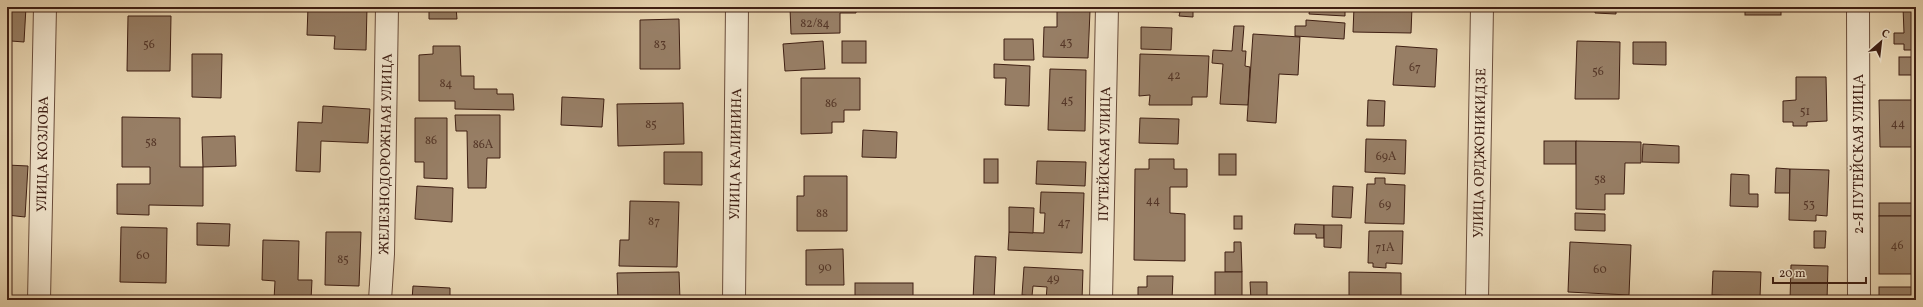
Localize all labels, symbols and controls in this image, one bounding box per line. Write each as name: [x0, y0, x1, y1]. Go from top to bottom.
house number: 82/84: [800, 16, 830, 32]
north arrow: [1861, 22, 1901, 62]
text: С: [1878, 26, 1892, 43]
house number: 43: [1060, 35, 1072, 51]
house number: 56: [143, 37, 155, 53]
house number: 83: [654, 37, 666, 53]
street label: ЖЕЛЕЗНОДОРОЖНАЯ УЛИЦА: [375, 53, 398, 255]
house number: 67: [1409, 60, 1421, 76]
house number: 56: [1592, 64, 1604, 80]
house number: 42: [1167, 68, 1181, 84]
street label: УЛИЦА ОРДЖОНИКИДЗЕ: [1470, 68, 1491, 238]
street label: 2-Я ПУТЕЙСКАЯ УЛИЦА: [1849, 74, 1869, 234]
house number: 84: [440, 76, 452, 92]
street label: ПУТЕЙСКАЯ УЛИЦА: [1094, 86, 1116, 222]
street label: УЛИЦА КАЛИНИНА: [726, 88, 747, 220]
house number: 45: [1061, 93, 1074, 109]
street label: УЛИЦА КОЗЛОВА: [33, 96, 54, 212]
house number: 86: [825, 96, 837, 112]
house number: 51: [1800, 104, 1810, 120]
house number: 44: [1891, 116, 1905, 132]
house number: 85: [645, 117, 657, 133]
house number: 86: [425, 133, 437, 149]
house number: 58: [145, 135, 157, 151]
house number: 86А: [473, 137, 494, 153]
house number: 69А: [1376, 149, 1397, 165]
house number: 58: [1594, 172, 1606, 188]
house number: 44: [1146, 193, 1160, 209]
house number: 69: [1379, 197, 1391, 213]
house number: 53: [1803, 197, 1815, 213]
house number: 88: [816, 206, 828, 222]
house number: 87: [648, 214, 660, 230]
house number: 47: [1058, 215, 1071, 231]
house number: 46: [1890, 238, 1904, 254]
house number: 71А: [1376, 240, 1395, 256]
house number: 60: [136, 248, 150, 264]
house number: 85: [337, 252, 349, 268]
scale bar: [1773, 259, 1866, 285]
house number: 90: [818, 260, 832, 276]
house number: 60: [1593, 262, 1607, 278]
text: 20 m: [1779, 266, 1806, 282]
house number: 49: [1046, 271, 1060, 287]

